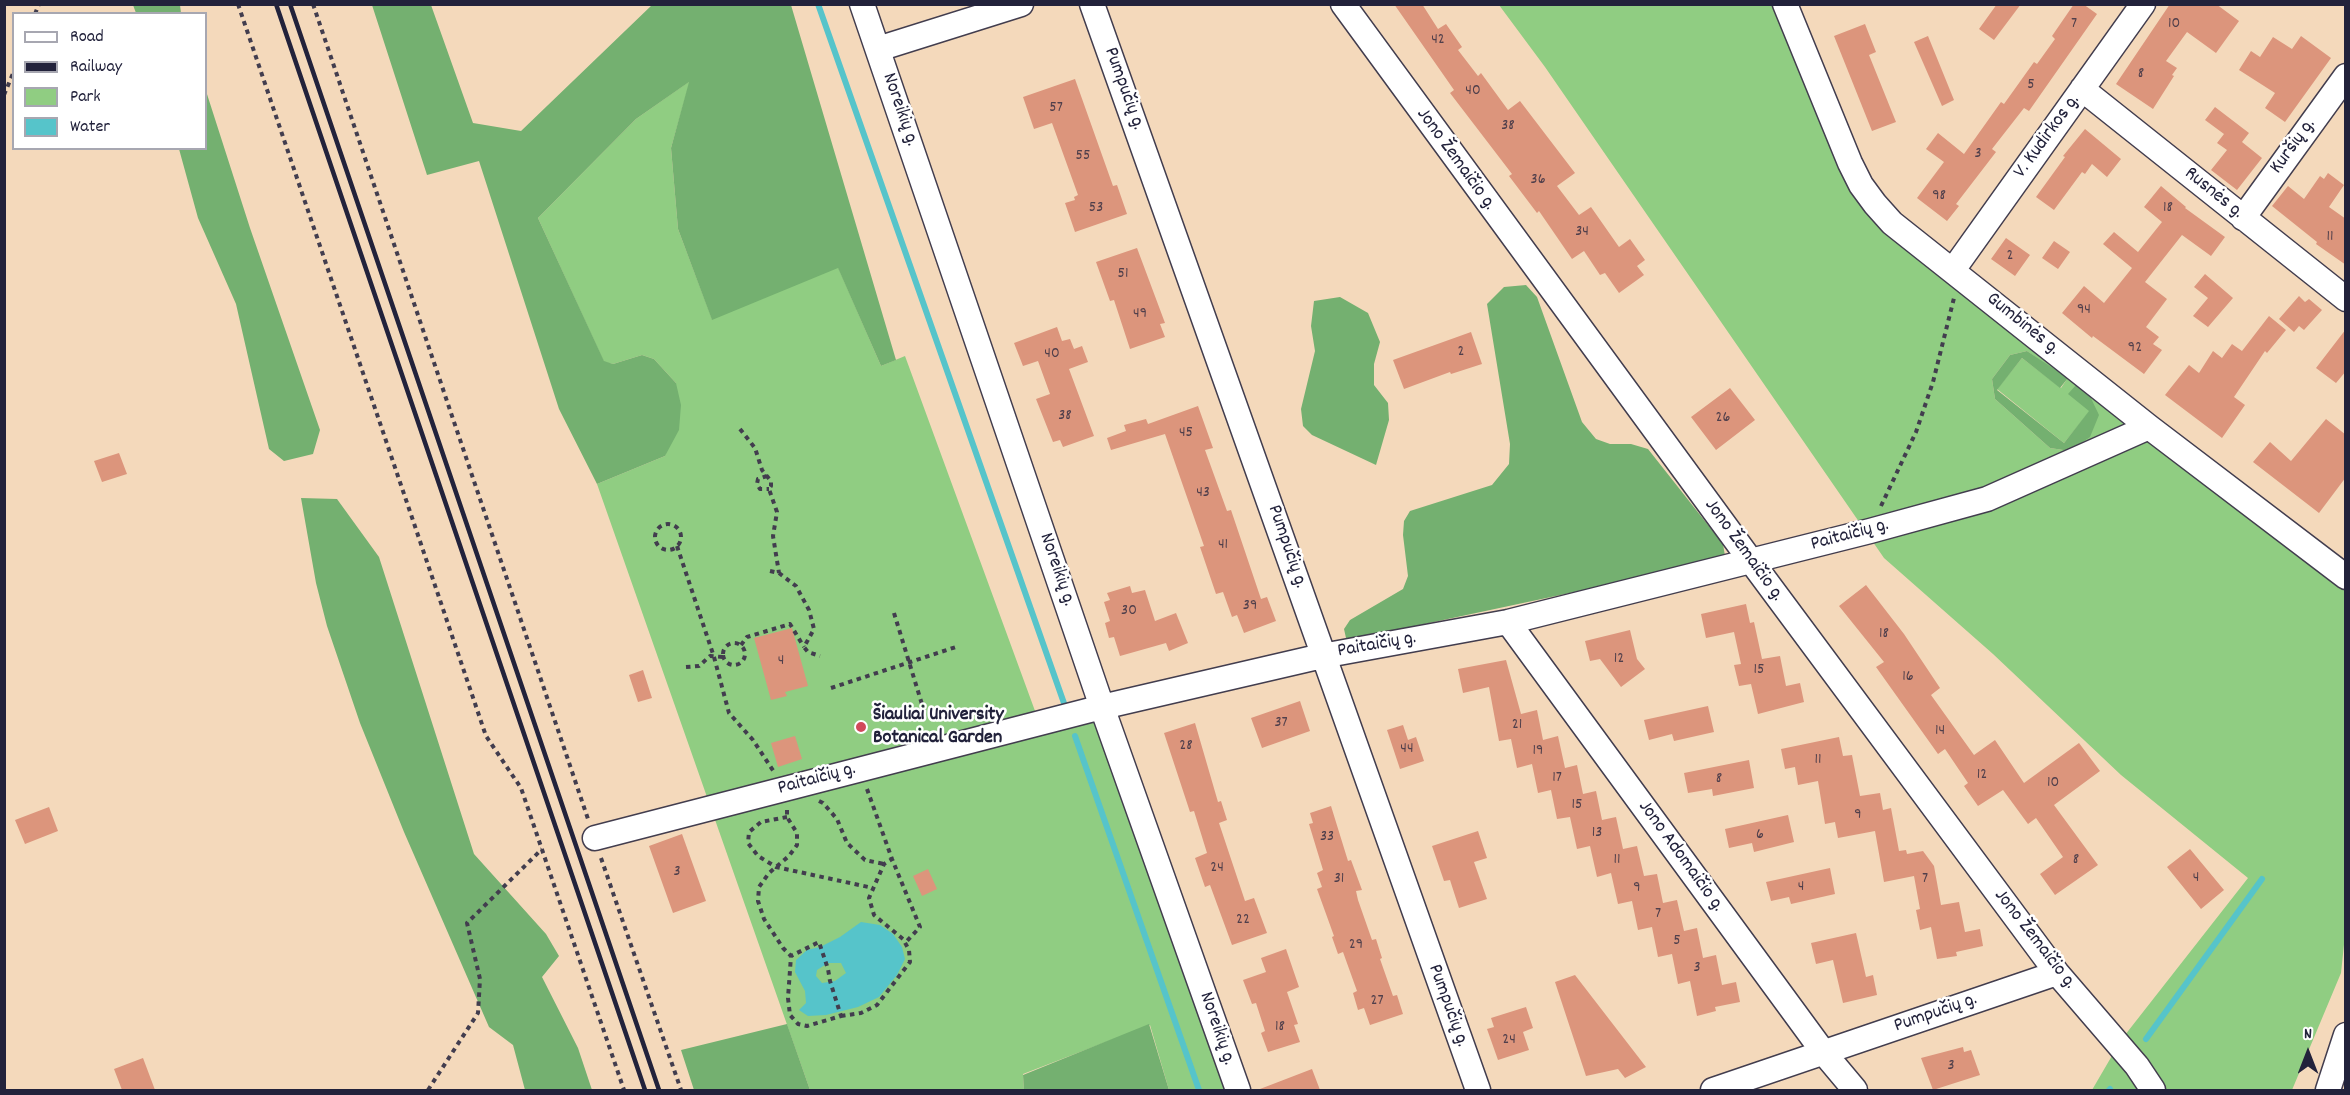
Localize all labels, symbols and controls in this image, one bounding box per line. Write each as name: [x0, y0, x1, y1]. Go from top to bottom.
legend: [12, 12, 207, 150]
house number: 7: [2071, 15, 2077, 35]
house number: 10: [2168, 15, 2180, 35]
text: Road: [70, 25, 104, 50]
house number: 42: [1431, 31, 1445, 51]
street label: Pumpučių g.: [1097, 44, 1149, 134]
text: Railway: [70, 55, 122, 80]
house number: 8: [2138, 65, 2144, 85]
street label: Noreikių g.: [875, 70, 923, 150]
house number: 5: [2027, 76, 2035, 96]
house number: 40: [1465, 82, 1481, 102]
text: Park: [70, 85, 101, 110]
street label: V. Kudirkos g.: [2009, 90, 2087, 184]
house number: 57: [1049, 99, 1063, 119]
street label: Jono Žemaičio g.: [1410, 104, 1500, 216]
text: Water: [70, 115, 110, 140]
street label: Kuršių g.: [2266, 115, 2322, 179]
house number: 38: [1501, 117, 1515, 137]
house number: 3: [1974, 145, 1982, 165]
house number: 55: [1076, 147, 1090, 167]
street label: Rusnės g.: [2178, 163, 2248, 225]
house number: 36: [1531, 171, 1545, 191]
house number: 98: [1932, 187, 1946, 207]
house number: 53: [1089, 199, 1103, 219]
house number: 18: [2163, 199, 2173, 219]
house number: 34: [1575, 223, 1589, 243]
house number: 11: [2326, 228, 2334, 248]
house number: 2: [2007, 247, 2013, 267]
house number: 51: [1118, 265, 1128, 285]
street label: Gumbinės g.: [1980, 288, 2064, 362]
house number: 94: [2077, 301, 2091, 321]
house number: 49: [1133, 305, 1147, 325]
house number: 92: [2128, 339, 2142, 359]
house number: 2: [1458, 343, 1464, 363]
house number: 40: [1044, 345, 1060, 365]
house number: 38: [1058, 407, 1072, 427]
house number: 26: [1716, 409, 1730, 429]
house number: 45: [1179, 424, 1193, 444]
house number: 43: [1196, 484, 1210, 504]
street label: Jono Žemaičio g.: [1698, 495, 1788, 607]
street label: Pumpučių g.: [1261, 502, 1311, 592]
street label: Paitaičių g.: [1808, 514, 1892, 558]
street label: Noreikių g.: [1032, 530, 1080, 610]
house number: 41: [1218, 536, 1228, 556]
house number: 39: [1243, 597, 1257, 617]
house number: 30: [1121, 602, 1137, 622]
house number: 18: [1879, 625, 1889, 645]
street label: Paitaičių g.: [1336, 627, 1418, 665]
house number: 12: [1614, 650, 1624, 670]
house number: 4: [778, 652, 784, 672]
house number: 15: [1754, 661, 1764, 681]
house number: 16: [1902, 668, 1914, 688]
place label: Šiauliai University Botanical Garden: [873, 704, 1004, 751]
house number: 37: [1274, 714, 1288, 734]
house number: 21: [1512, 716, 1522, 736]
marker: Šiauliai University Botanical Garden: [854, 720, 868, 734]
house number: 14: [1935, 722, 1945, 742]
house number: 28: [1179, 737, 1193, 757]
house number: 44: [1400, 740, 1414, 760]
house number: 19: [1533, 742, 1543, 762]
house number: 11: [1814, 751, 1822, 771]
street label: Paitaičių g.: [775, 758, 859, 802]
house number: 12: [1977, 766, 1987, 786]
house number: 17: [1552, 769, 1562, 789]
house number: 8: [1716, 770, 1722, 790]
house number: 10: [2047, 774, 2059, 794]
house number: 15: [1572, 796, 1582, 816]
street label: Jono Adomaičio g.: [1631, 796, 1729, 918]
house number: 9: [1854, 806, 1862, 826]
house number: 13: [1592, 824, 1602, 844]
house number: 6: [1756, 826, 1764, 846]
house number: 33: [1320, 828, 1334, 848]
house number: 11: [1613, 851, 1621, 871]
house number: 8: [2073, 851, 2079, 871]
house number: 24: [1210, 859, 1224, 879]
house number: 3: [673, 863, 681, 883]
house number: 4: [2193, 869, 2199, 889]
house number: 31: [1334, 870, 1344, 890]
house number: 7: [1922, 870, 1928, 890]
house number: 4: [1798, 878, 1804, 898]
house number: 9: [1633, 879, 1641, 899]
street label: Jono Žemaičio g.: [1987, 885, 2081, 995]
house number: 7: [1655, 905, 1661, 925]
house number: 22: [1236, 911, 1250, 931]
house number: 5: [1673, 932, 1681, 952]
house number: 29: [1349, 936, 1363, 956]
house number: 3: [1693, 959, 1701, 979]
street label: Pumpučių g.: [1421, 961, 1473, 1051]
street label: Noreikių g.: [1192, 989, 1240, 1069]
street label: Pumpučių g.: [1891, 989, 1981, 1039]
house number: 27: [1370, 992, 1384, 1012]
house number: 18: [1275, 1018, 1285, 1038]
north arrow: [2278, 1023, 2338, 1083]
text: N: [2304, 1023, 2312, 1046]
house number: 24: [1502, 1031, 1516, 1051]
house number: 3: [1947, 1057, 1955, 1077]

